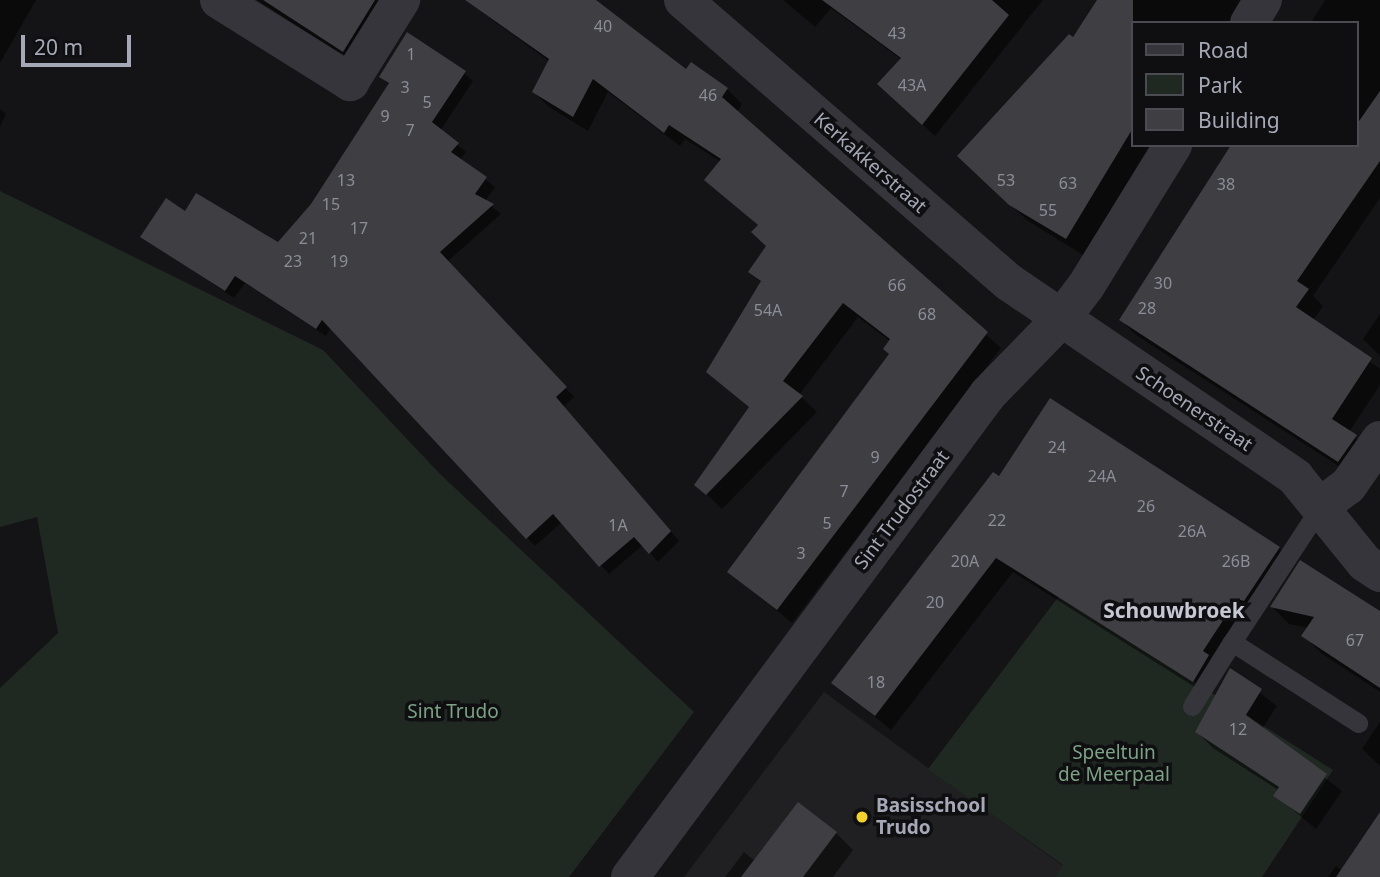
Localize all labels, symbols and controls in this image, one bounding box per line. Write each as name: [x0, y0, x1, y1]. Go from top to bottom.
house number: 40: [594, 16, 612, 36]
scale bar: [24, 21, 135, 65]
legend: [1132, 21, 1359, 147]
house number: 43: [888, 23, 906, 43]
text: 20 m: [34, 33, 83, 61]
text: Road: [1198, 36, 1248, 64]
house number: 1: [406, 44, 416, 64]
text: Park: [1198, 71, 1242, 99]
house number: 43A: [898, 75, 926, 95]
house number: 3: [400, 77, 410, 97]
house number: 46: [699, 85, 717, 105]
house number: 5: [422, 92, 432, 112]
house number: 9: [380, 106, 390, 126]
text: Building: [1198, 106, 1280, 134]
street label: Kerkakkerstraat: [809, 108, 931, 218]
house number: 7: [405, 120, 415, 140]
house number: 13: [337, 170, 355, 190]
house number: 53: [997, 170, 1015, 190]
house number: 63: [1059, 173, 1077, 193]
house number: 38: [1217, 174, 1235, 194]
house number: 15: [322, 194, 340, 214]
house number: 55: [1039, 200, 1057, 220]
house number: 17: [350, 218, 368, 238]
house number: 21: [299, 228, 317, 248]
house number: 23: [284, 251, 302, 271]
house number: 19: [330, 251, 348, 271]
house number: 30: [1154, 273, 1172, 293]
house number: 66: [888, 275, 906, 295]
house number: 28: [1138, 298, 1156, 318]
house number: 54A: [754, 300, 782, 320]
house number: 68: [918, 304, 936, 324]
street label: Schoenerstraat: [1131, 362, 1257, 456]
house number: 24: [1048, 437, 1066, 457]
street label: Sint Trudostraat: [850, 446, 954, 574]
house number: 9: [870, 447, 880, 467]
house number: 24A: [1088, 466, 1116, 486]
house number: 7: [839, 481, 849, 501]
house number: 26: [1137, 496, 1155, 516]
house number: 22: [988, 510, 1006, 530]
house number: 5: [822, 513, 832, 533]
house number: 1A: [608, 515, 628, 535]
house number: 26A: [1178, 521, 1206, 541]
house number: 3: [796, 543, 806, 563]
house number: 20A: [951, 551, 979, 571]
house number: 26B: [1222, 551, 1250, 571]
house number: 20: [926, 592, 944, 612]
district label: Schouwbroek: [1103, 597, 1245, 623]
house number: 67: [1346, 630, 1364, 650]
house number: 18: [867, 672, 885, 692]
park label: Sint Trudo: [407, 701, 499, 723]
house number: 12: [1229, 719, 1247, 739]
park label: Speeltuin de Meerpaal: [1058, 742, 1170, 786]
place label: Basisschool Trudo: [876, 795, 986, 839]
marker: Basisschool Trudo: [854, 809, 870, 825]

